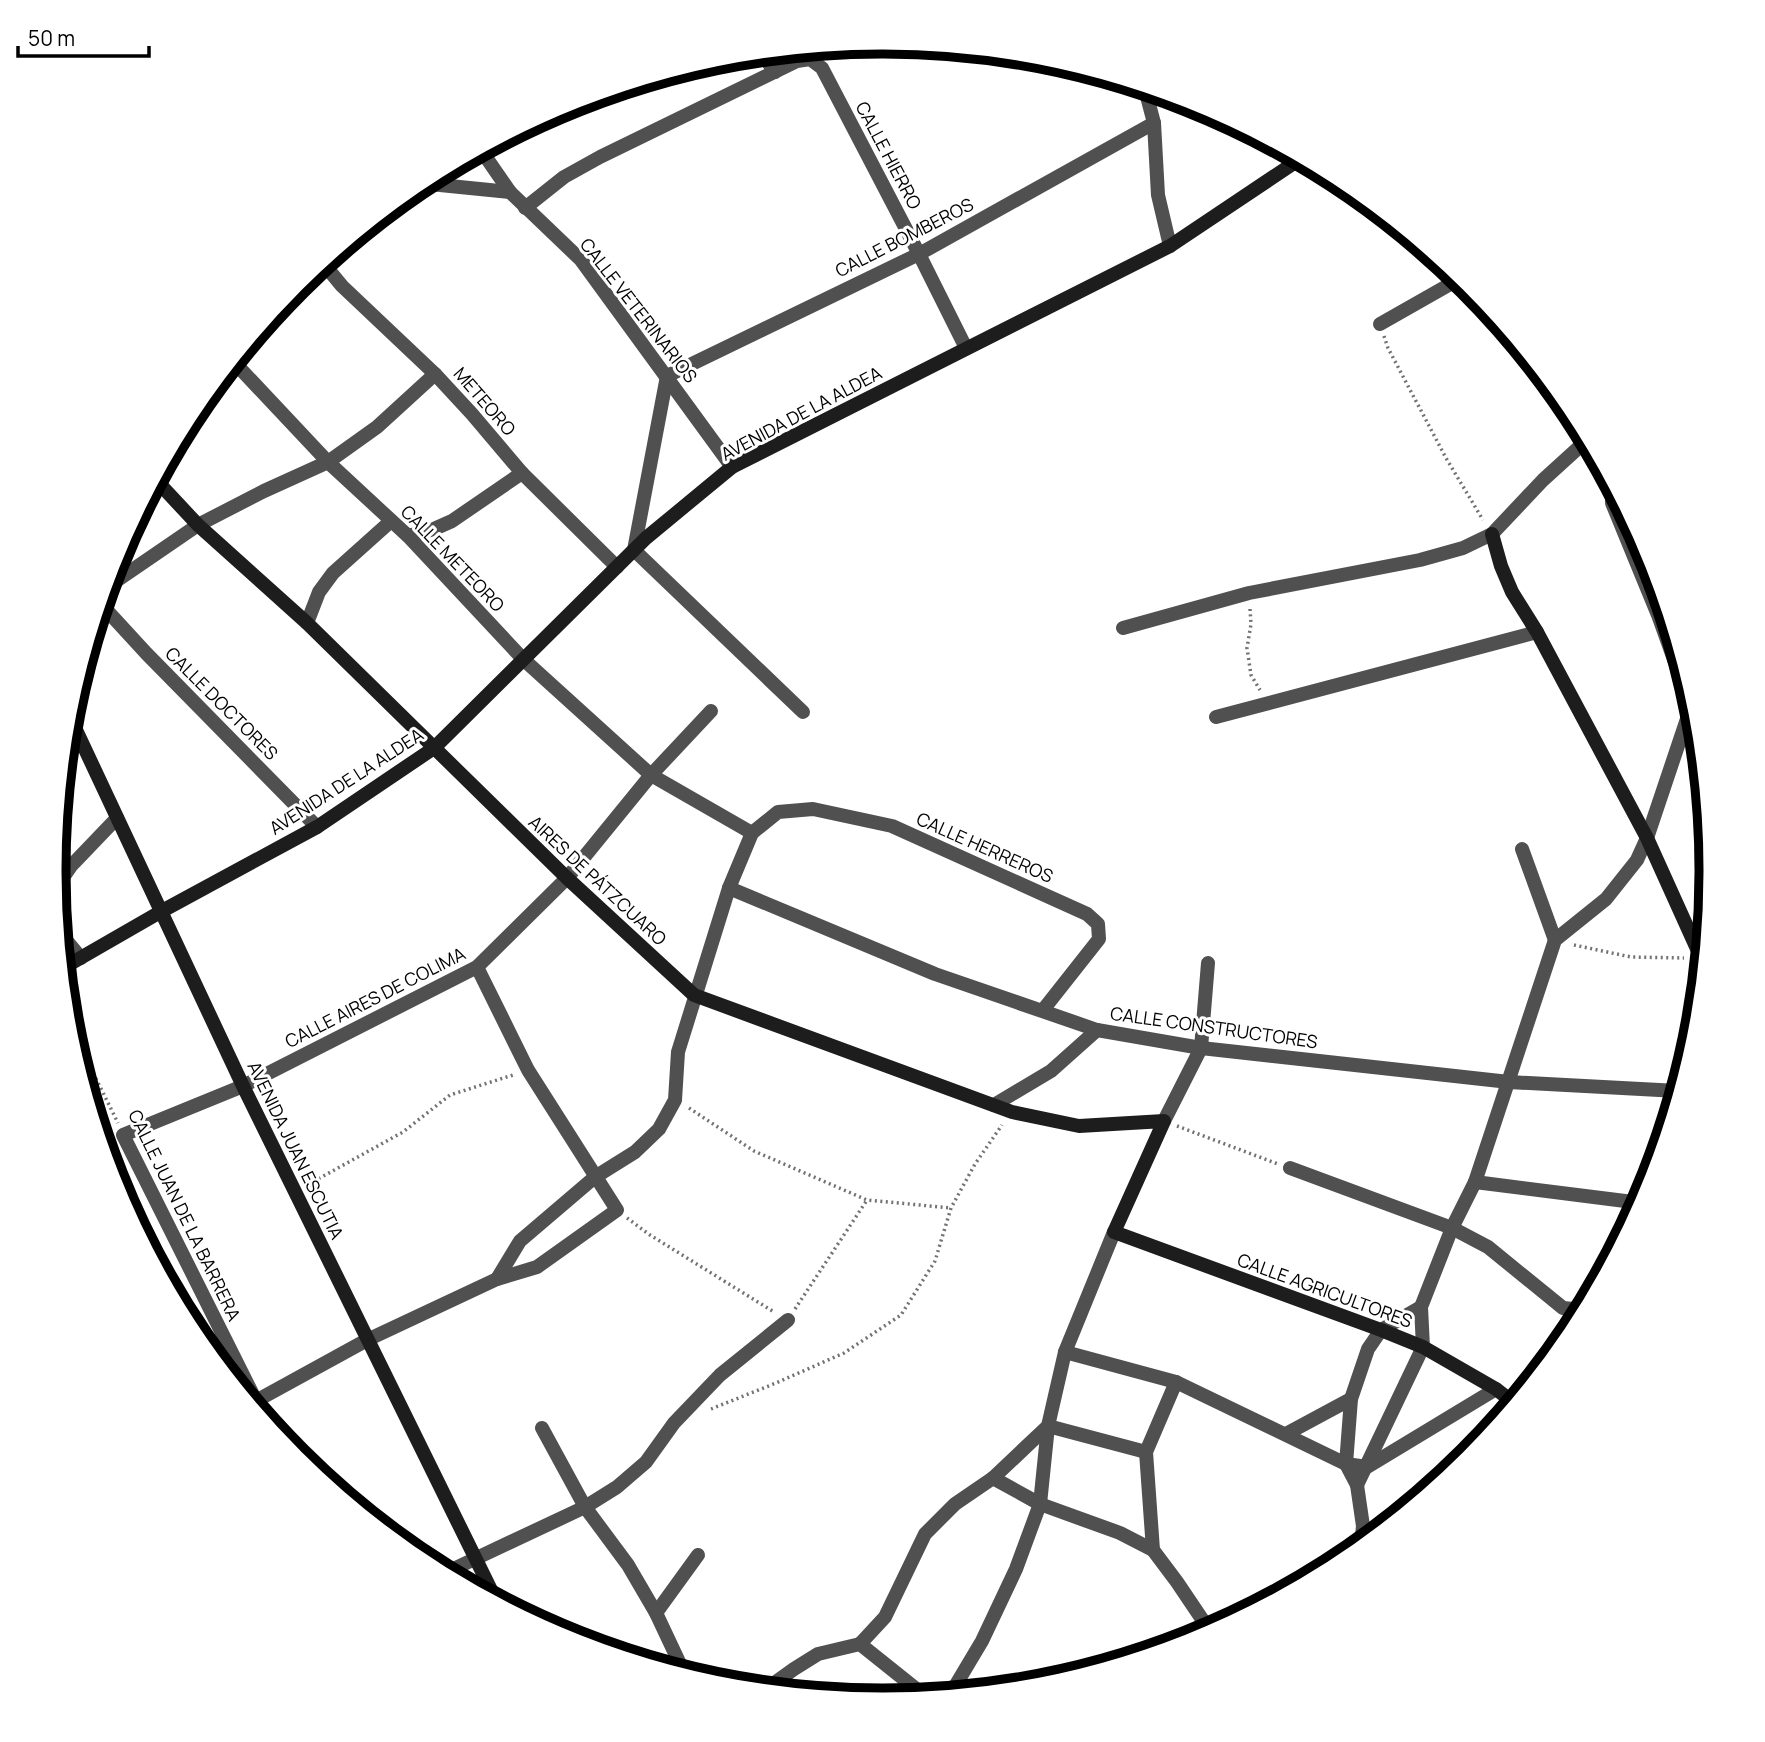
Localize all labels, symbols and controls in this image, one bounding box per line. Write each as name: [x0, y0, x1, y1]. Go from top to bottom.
scale bar: [18, 14, 149, 58]
text: 50 m: [28, 24, 75, 52]
street label: CALLE HIERRO: [851, 97, 927, 213]
street label: CALLE BOMBEROS: [831, 192, 977, 282]
street label: CALLE VETERINARIOS: [575, 233, 703, 387]
street label: AVENIDA DE LA ALDEA: [716, 360, 886, 466]
street label: METEORO: [449, 362, 521, 440]
street label: CALLE METEORO: [396, 500, 510, 616]
street label: CALLE DOCTORES: [160, 641, 284, 765]
street label: AVENIDA DE LA ALDEA: [264, 722, 428, 840]
street label: CALLE HERREROS: [913, 806, 1057, 888]
street label: AIRES DE PÁTZCUARO: [524, 810, 672, 950]
street label: CALLE AIRES DE COLIMA: [281, 941, 470, 1053]
street label: CALLE CONSTRUCTORES: [1109, 1001, 1319, 1053]
street label: AVENIDA JUAN ESCUTIA: [242, 1057, 350, 1243]
street label: CALLE JUAN DE LA BARRERA: [123, 1105, 247, 1325]
street label: CALLE AGRICULTORES: [1234, 1247, 1416, 1333]

